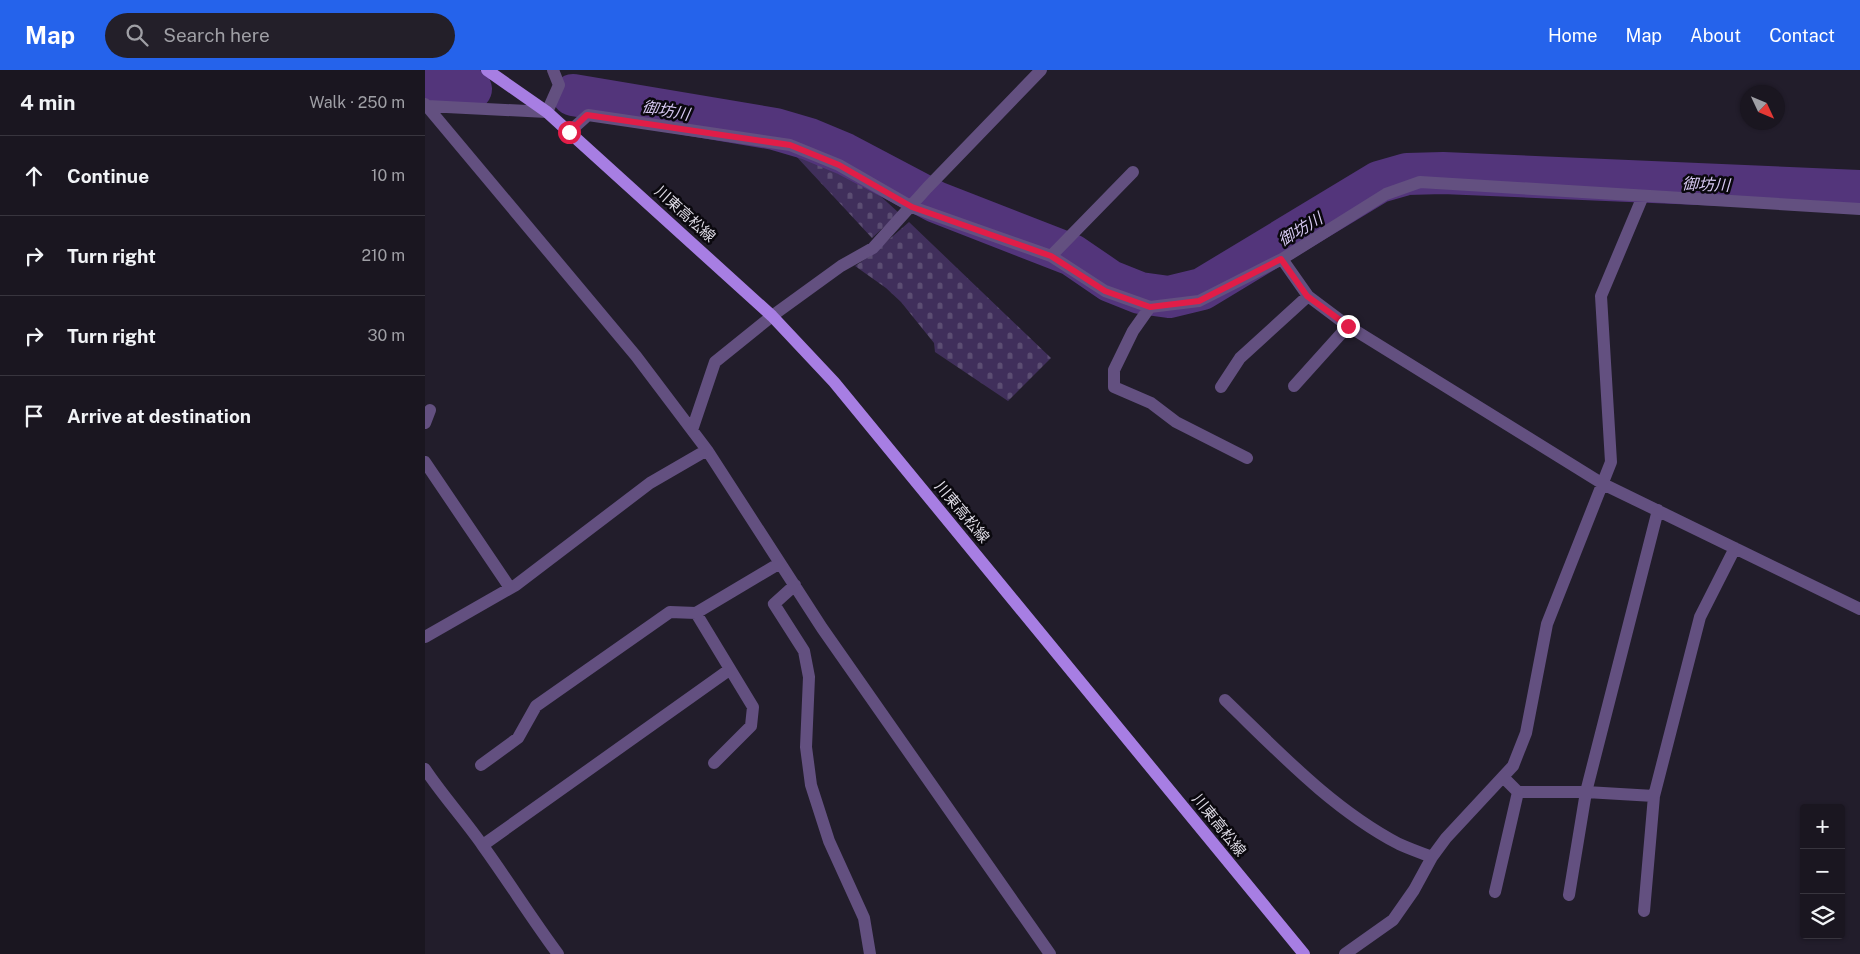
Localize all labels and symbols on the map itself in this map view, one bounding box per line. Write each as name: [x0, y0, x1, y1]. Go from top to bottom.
north arrow: [1740, 85, 1785, 130]
water label: 御坊川: [641, 97, 693, 124]
route start: [558, 121, 581, 144]
water label: 御坊川: [1682, 174, 1732, 195]
street label: 川東高松線: [652, 182, 719, 245]
water label: 御坊川: [1275, 208, 1327, 250]
route end: [1337, 315, 1360, 338]
street label: 川東高松線: [932, 477, 993, 546]
street label: 川東高松線: [1189, 790, 1250, 859]

